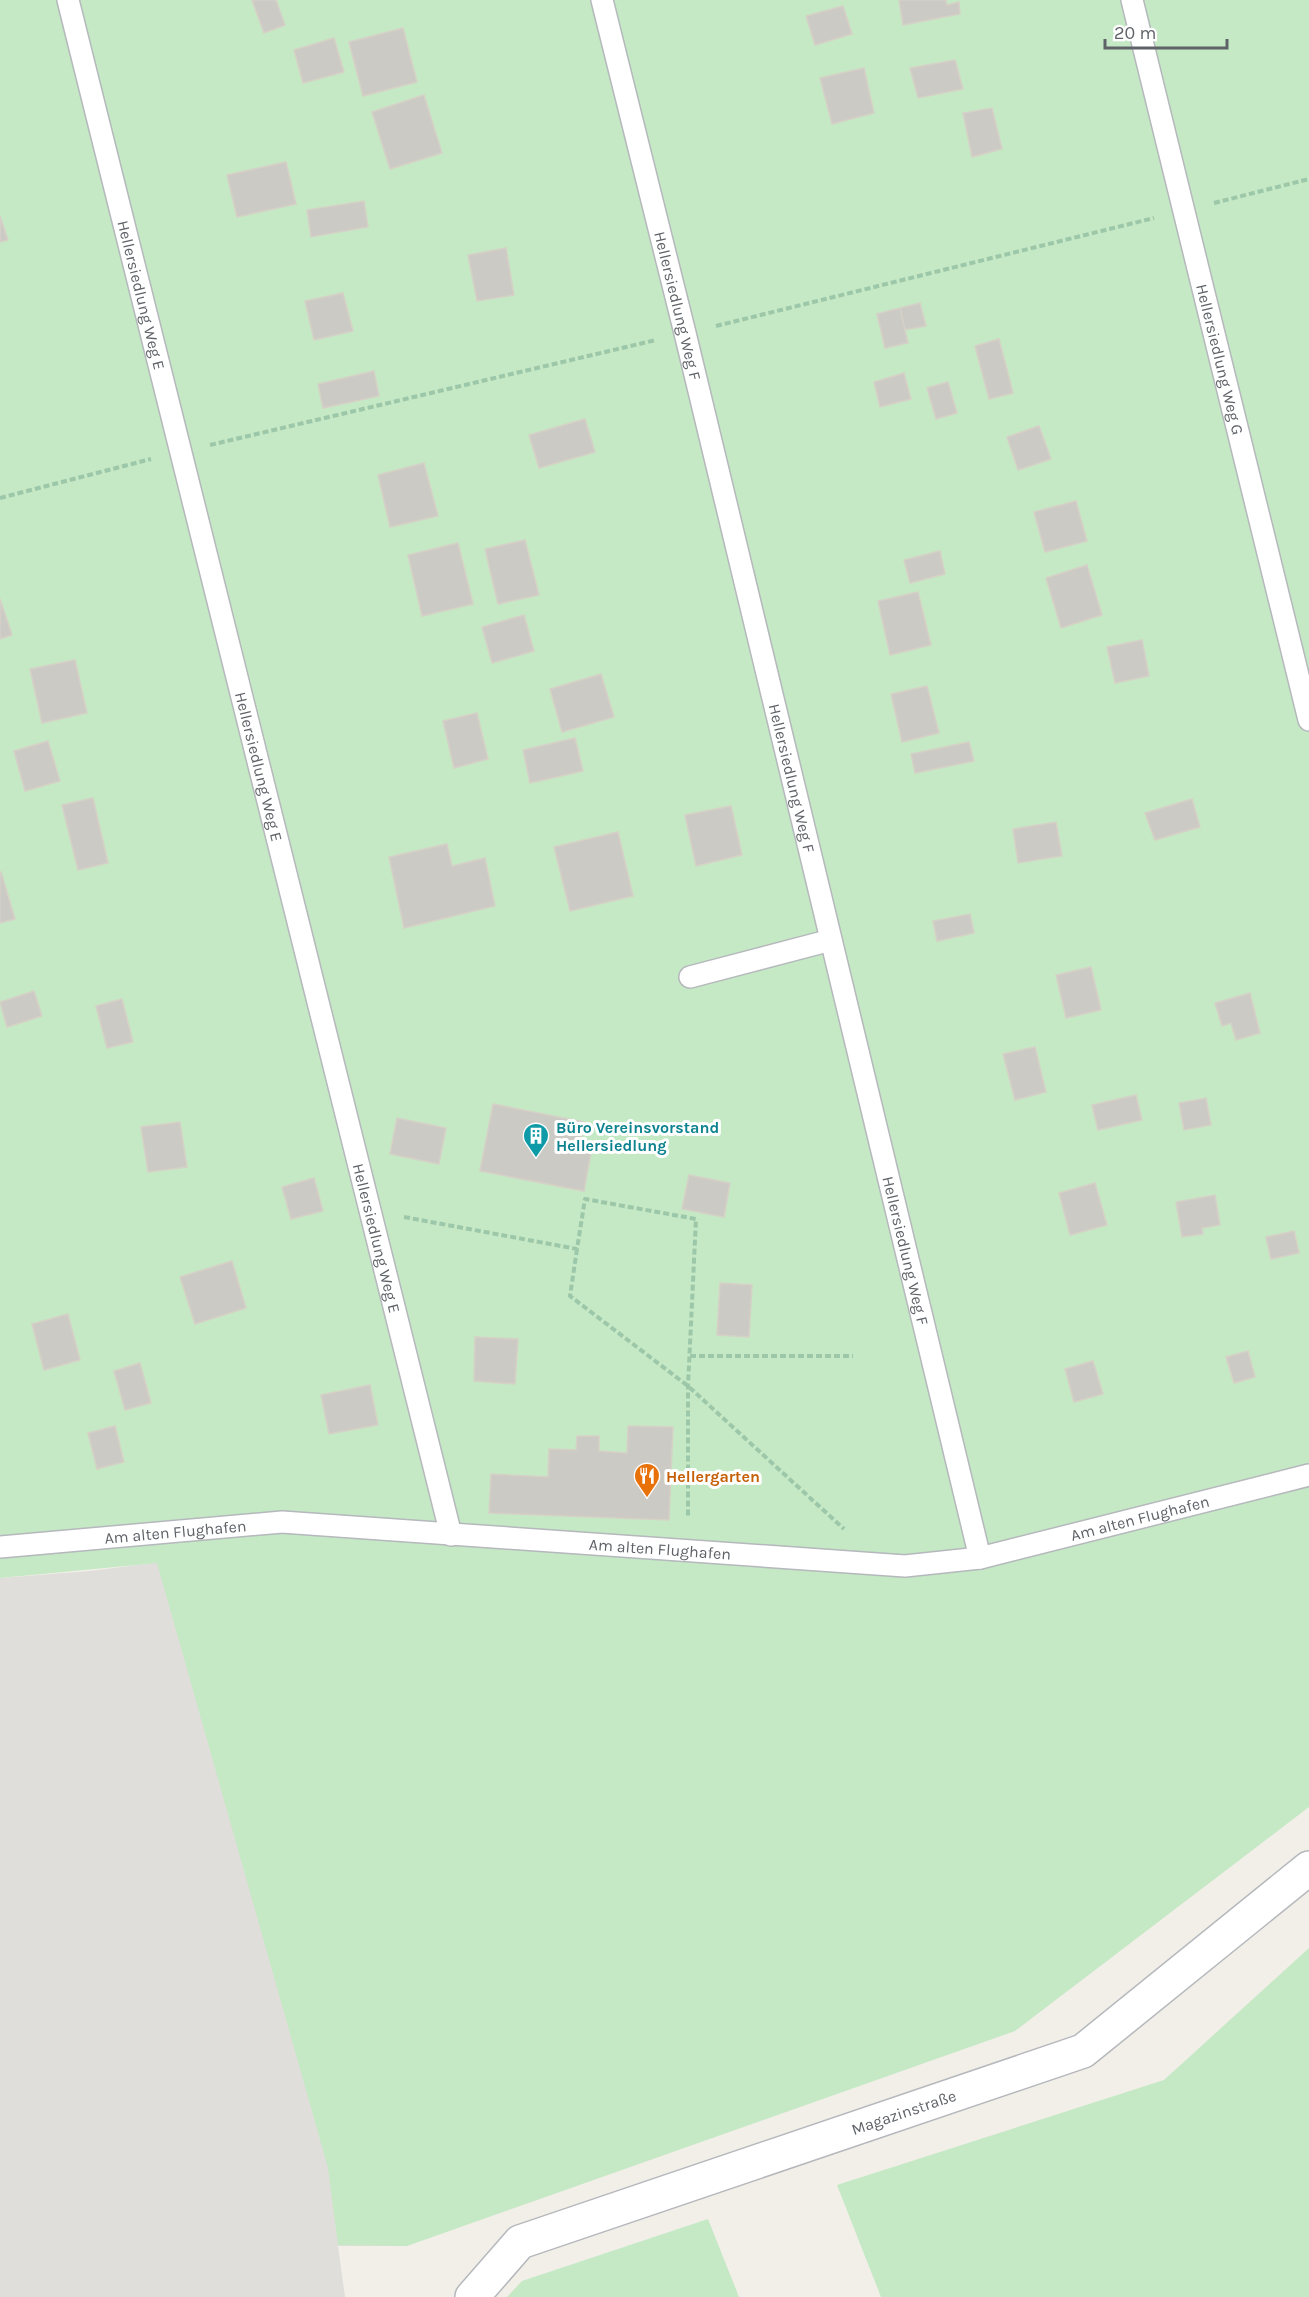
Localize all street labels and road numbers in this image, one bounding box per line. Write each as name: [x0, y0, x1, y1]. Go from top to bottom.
street label: Hellersiedlung Weg E: [113, 218, 169, 372]
street label: Hellersiedlung Weg F: [650, 229, 705, 382]
street label: Hellersiedlung Weg G: [1192, 282, 1248, 437]
street label: Hellersiedlung Weg E: [231, 690, 287, 843]
street label: Hellersiedlung Weg F: [765, 702, 819, 855]
street label: Hellersiedlung Weg E: [349, 1161, 404, 1315]
street label: Hellersiedlung Weg F: [878, 1174, 933, 1327]
street label: Am alten Flughafen: [1069, 1492, 1211, 1545]
street label: Am alten Flughafen: [104, 1516, 247, 1548]
street label: Am alten Flughafen: [588, 1535, 732, 1564]
street label: Magazinstraße: [849, 2086, 959, 2139]

